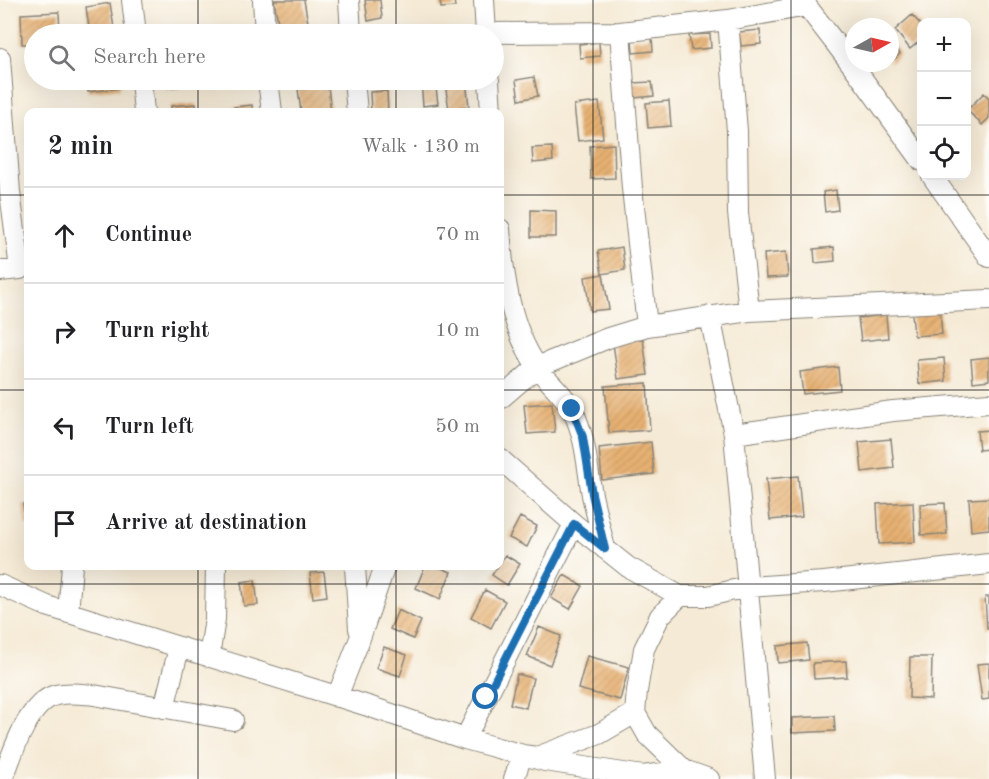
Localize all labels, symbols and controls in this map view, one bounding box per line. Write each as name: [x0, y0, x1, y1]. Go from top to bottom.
north arrow: [845, 18, 899, 72]
map controls: [917, 18, 971, 180]
button: +: [917, 18, 971, 72]
search box: [24, 24, 504, 90]
icon: search: [45, 41, 78, 74]
text: Search here: [93, 46, 206, 68]
button: −: [917, 72, 971, 126]
button: locate: [917, 126, 971, 180]
text: 2 min: [48, 134, 113, 160]
text: Walk · 130 m: [361, 137, 480, 157]
icon: ahead: [48, 219, 81, 252]
text: Continue: [105, 224, 192, 246]
text: 70 m: [435, 225, 480, 245]
icon: right: [48, 315, 81, 348]
text: Turn right: [105, 320, 209, 342]
text: 10 m: [435, 321, 480, 341]
route end: [558, 395, 584, 421]
icon: left: [48, 411, 81, 444]
text: Turn left: [105, 416, 194, 438]
text: 50 m: [435, 417, 480, 437]
icon: arrive: [48, 507, 81, 540]
text: Arrive at destination: [105, 512, 307, 534]
route start: [472, 683, 498, 709]

